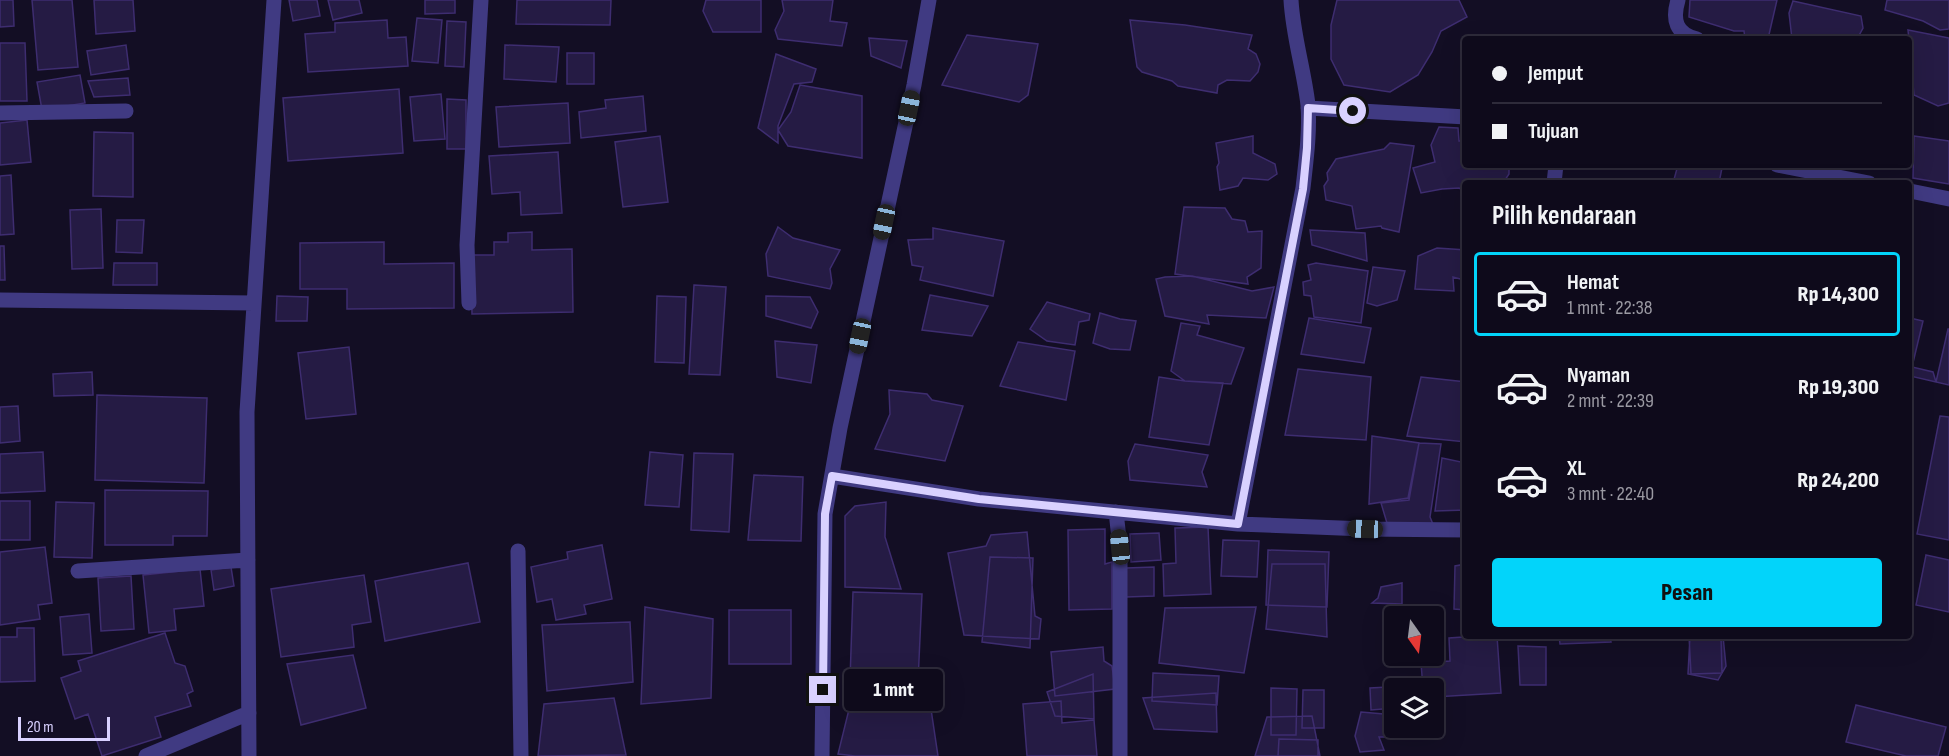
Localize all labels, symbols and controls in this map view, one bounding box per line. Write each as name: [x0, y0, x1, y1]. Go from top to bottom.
text: Jemput: [1528, 60, 1583, 87]
car: [896, 89, 922, 127]
route start: [1339, 97, 1366, 124]
text: Tujuan: [1528, 118, 1579, 145]
text: Pilih kendaraan: [1492, 200, 1637, 232]
car: [871, 203, 897, 241]
icon: car: [1495, 267, 1549, 321]
text: Hemat: [1567, 269, 1619, 296]
text: Rp 14,300: [1798, 281, 1879, 308]
text: 1 mnt · 22:38: [1567, 296, 1653, 320]
car: [847, 317, 873, 355]
icon: car: [1495, 360, 1549, 414]
text: Nyaman: [1567, 362, 1630, 389]
text: Rp 19,300: [1798, 374, 1879, 401]
text: 2 mnt · 22:39: [1567, 389, 1654, 413]
icon: car: [1495, 453, 1549, 507]
text: XL: [1567, 455, 1586, 482]
text: Rp 24,200: [1797, 467, 1879, 494]
text: 3 mnt · 22:40: [1567, 482, 1654, 506]
car: [1347, 519, 1383, 539]
car: [1109, 528, 1131, 566]
button: Pesan: [1492, 558, 1882, 627]
north arrow: [1384, 606, 1444, 666]
map controls: [1384, 606, 1444, 738]
callout: 1 mnt: [844, 669, 943, 711]
route end: [809, 676, 836, 703]
text: 1 mnt: [873, 678, 914, 702]
button: layers: [1384, 678, 1444, 738]
scale bar: [18, 714, 110, 742]
text: 20 m: [27, 718, 54, 737]

